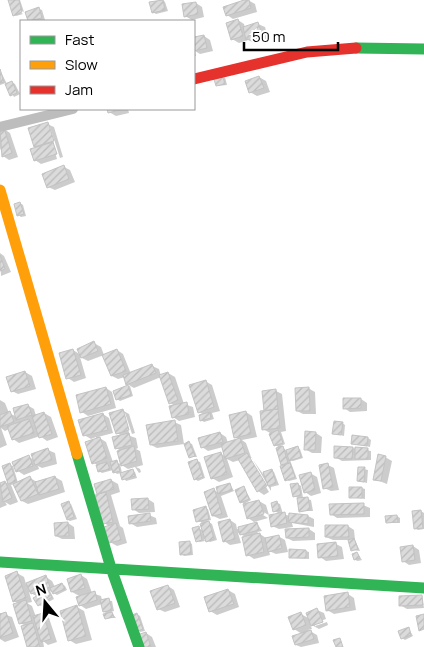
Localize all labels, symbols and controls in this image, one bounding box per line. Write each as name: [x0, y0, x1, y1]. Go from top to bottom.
legend: [20, 20, 195, 110]
scale bar: [244, 20, 338, 52]
text: 50 m: [252, 26, 286, 47]
text: Fast: [65, 29, 94, 50]
text: Slow: [65, 54, 98, 75]
text: Jam: [65, 79, 93, 100]
north arrow: [20, 577, 70, 627]
text: N: [33, 579, 49, 600]

